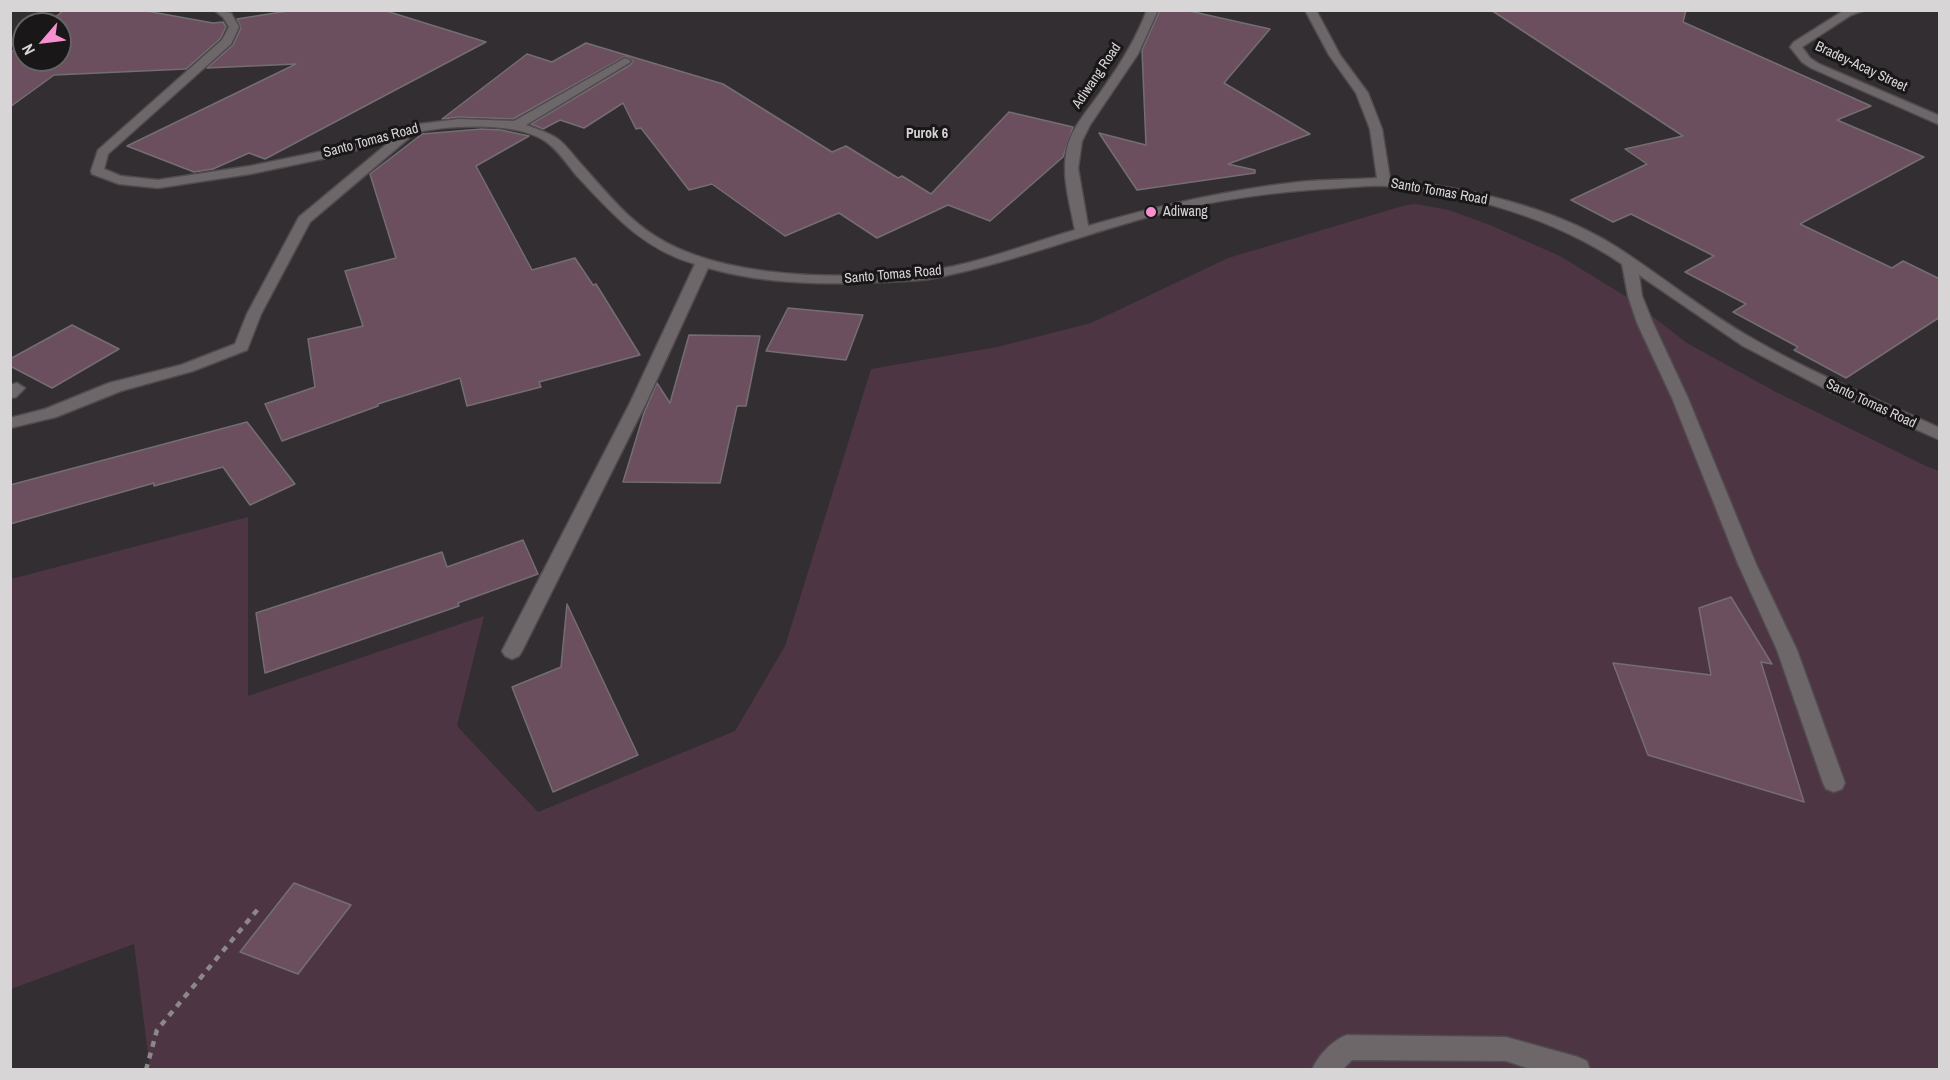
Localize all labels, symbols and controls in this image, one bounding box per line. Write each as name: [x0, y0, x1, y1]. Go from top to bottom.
north arrow: [12, 12, 72, 72]
street label: Bradey-Acay Street: [1812, 38, 1910, 96]
text: N: [16, 40, 40, 59]
street label: Adiwang Road: [1069, 40, 1125, 112]
street label: Santo Tomas Road: [322, 120, 420, 162]
district label: Purok 6: [906, 126, 948, 142]
street label: Santo Tomas Road: [1389, 175, 1489, 209]
place label: Adiwang: [1163, 204, 1208, 220]
marker: Adiwang: [1144, 205, 1158, 219]
street label: Santo Tomas Road: [844, 262, 942, 288]
street label: Santo Tomas Road: [1823, 376, 1919, 432]

